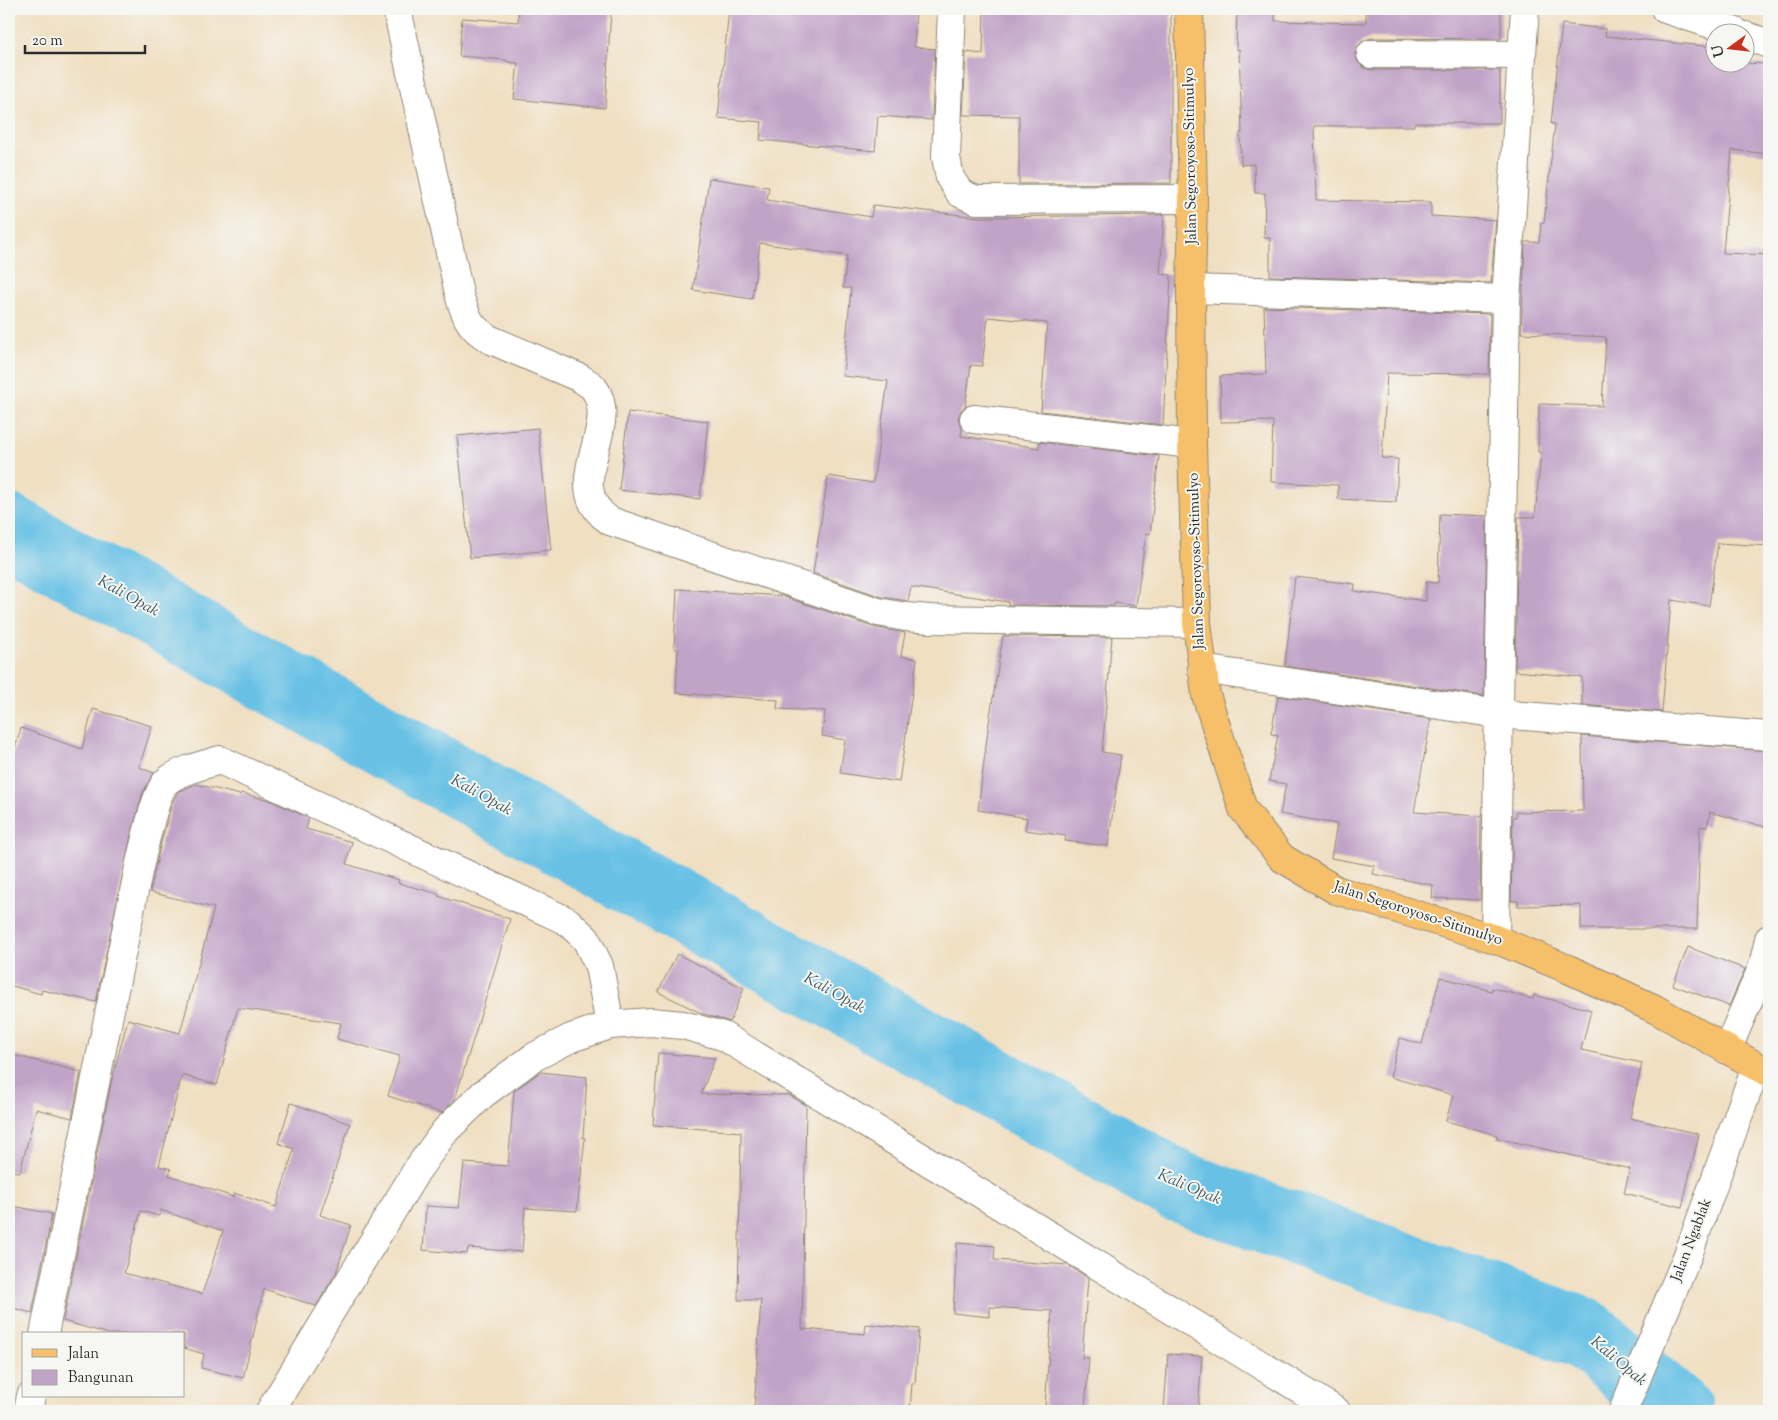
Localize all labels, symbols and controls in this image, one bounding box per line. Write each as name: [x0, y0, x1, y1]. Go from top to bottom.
scale bar: [25, 22, 145, 54]
north arrow: [1706, 22, 1756, 72]
text: 20 m: [32, 31, 63, 52]
text: U: [1708, 42, 1731, 59]
street label: Jalan Segoroyoso-Sitimulyo: [1179, 68, 1203, 245]
street label: Jalan Segoroyoso-Sitimulyo: [1183, 472, 1211, 651]
water label: Kali Opak: [93, 571, 163, 623]
water label: Kali Opak: [446, 770, 516, 822]
street label: Jalan Segoroyoso-Sitimulyo: [1330, 876, 1505, 951]
water label: Kali Opak: [799, 968, 869, 1020]
water label: Kali Opak: [1154, 1164, 1224, 1212]
street label: Jalan Ngablak: [1666, 1195, 1718, 1286]
legend: [22, 1332, 185, 1398]
water label: Kali Opak: [1585, 1332, 1651, 1392]
text: Jalan: [67, 1344, 99, 1365]
text: Bangunan: [68, 1368, 134, 1389]

